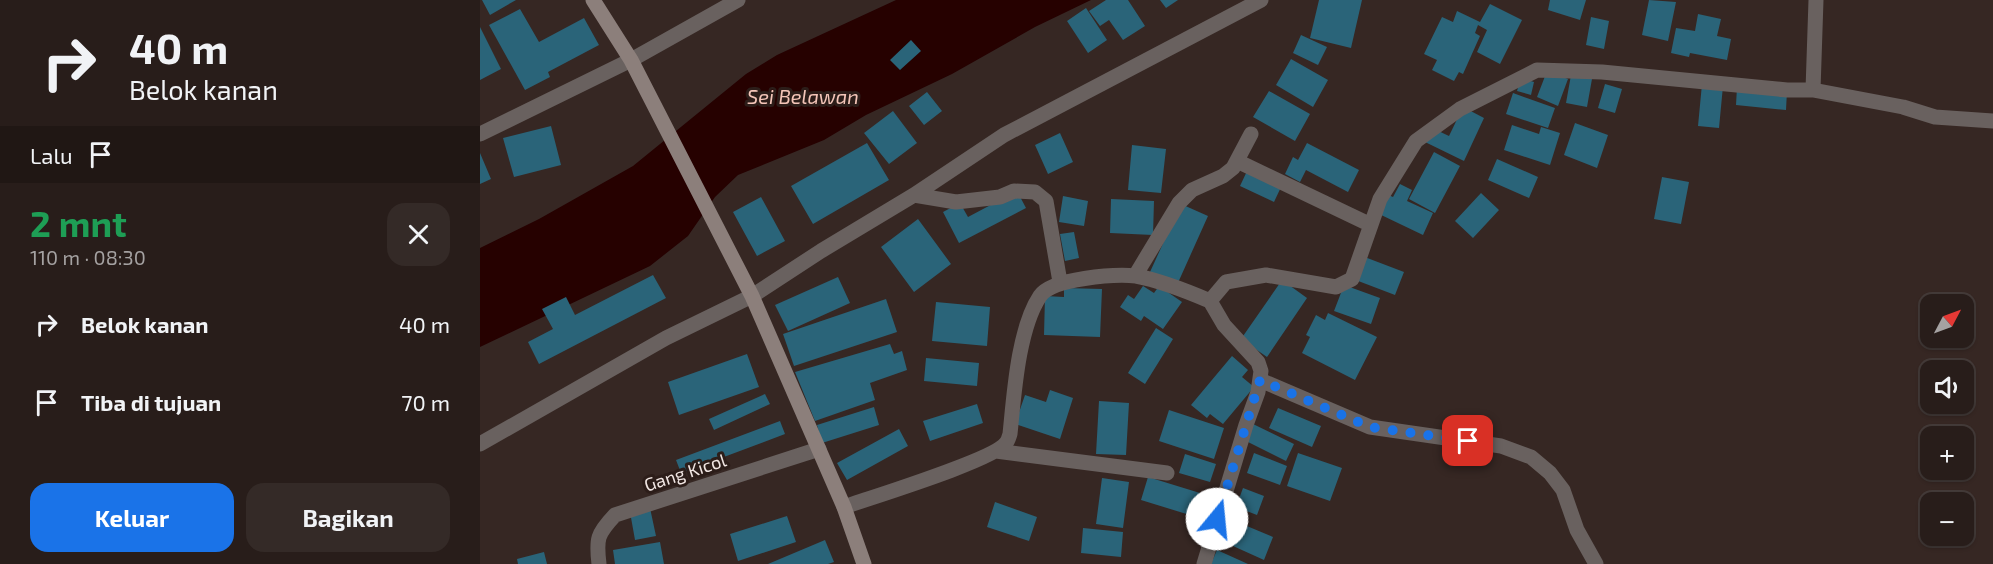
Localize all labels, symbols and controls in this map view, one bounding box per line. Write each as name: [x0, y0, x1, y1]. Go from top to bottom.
text: 40 m: [129, 22, 228, 72]
icon: right: [30, 24, 108, 102]
text: Belok kanan: [129, 73, 278, 105]
water label: Sei Belawan: [747, 84, 859, 108]
icon: arrive: [84, 138, 117, 171]
text: Lalu: [30, 142, 72, 168]
text: 2 mnt: [30, 201, 127, 244]
button: close: [387, 203, 450, 266]
text: 110 m · 08:30: [30, 245, 146, 269]
north arrow: [1920, 294, 1974, 348]
map controls: [1920, 294, 1974, 546]
icon: right: [30, 308, 63, 341]
text: Belok kanan: [81, 311, 208, 337]
text: 40 m: [399, 311, 450, 337]
button: sound: [1920, 360, 1974, 414]
icon: arrive: [30, 386, 63, 419]
text: Tiba di tujuan: [81, 389, 221, 415]
text: 70 m: [401, 389, 450, 415]
pin: [1442, 415, 1493, 466]
icon: arrive: [1451, 424, 1484, 457]
button: +: [1920, 426, 1974, 480]
street label: Gang Kicol: [641, 448, 729, 496]
button: Keluar: [30, 483, 234, 552]
button: Bagikan: [246, 483, 450, 552]
position arrow: [1185, 487, 1249, 551]
button: −: [1920, 492, 1974, 546]

